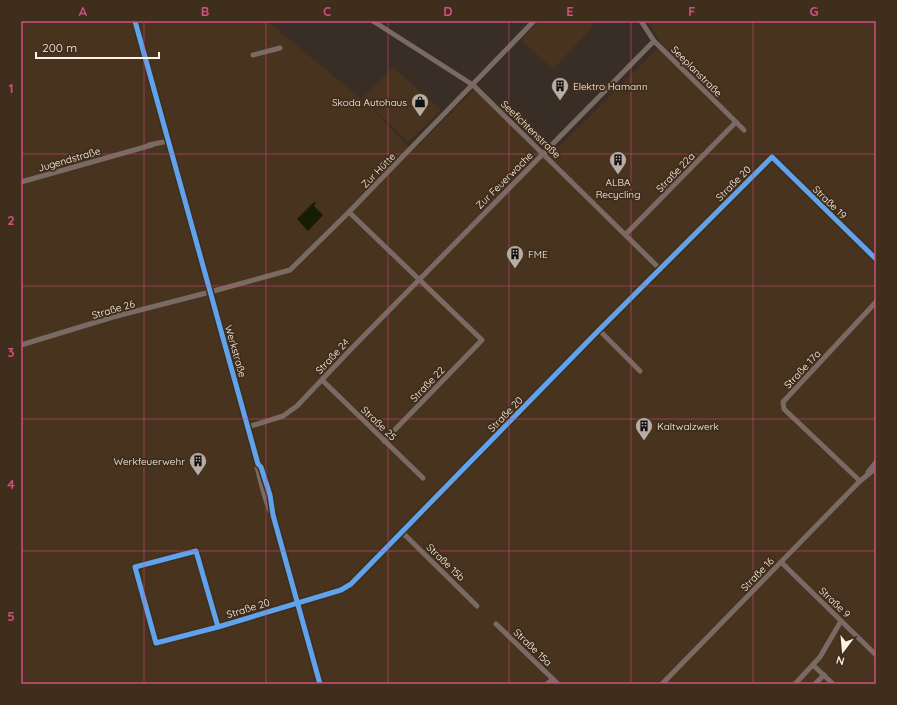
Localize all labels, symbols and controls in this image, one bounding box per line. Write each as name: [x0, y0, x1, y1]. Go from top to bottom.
text: A: [79, 3, 88, 19]
text: B: [201, 3, 209, 19]
text: C: [323, 3, 331, 19]
text: D: [443, 3, 453, 19]
text: E: [566, 3, 574, 19]
text: F: [688, 3, 696, 19]
text: G: [809, 3, 819, 19]
scale bar: [36, 34, 159, 60]
text: 200 m: [42, 40, 77, 55]
street label: Seeplanstraße: [668, 43, 725, 100]
building icon: Elektro Hamann: [550, 76, 570, 101]
text: 1: [8, 80, 14, 96]
place label: Elektro Hamann: [573, 80, 648, 93]
shop icon: Skoda Autohaus: [410, 92, 430, 117]
place label: Skoda Autohaus: [332, 96, 407, 109]
street label: Seefichtenstraße: [498, 98, 563, 161]
street label: Jugendstraße: [36, 144, 102, 175]
street label: Zur Feuerwache: [473, 149, 536, 212]
street label: Zur Hütte: [358, 150, 399, 191]
building icon: ALBA Recycling: [608, 150, 628, 175]
street label: Straße 22a: [653, 150, 698, 195]
street label: Straße 20: [713, 163, 754, 204]
place label: ALBA Recycling: [596, 176, 640, 201]
street label: Straße 19: [810, 183, 850, 222]
text: 2: [7, 212, 15, 228]
building icon: FME: [505, 244, 525, 269]
place label: FME: [528, 248, 548, 261]
street label: Straße 26: [90, 297, 137, 322]
street label: Werkstraße: [222, 323, 249, 379]
street label: Straße 24: [313, 336, 352, 377]
text: 3: [8, 344, 15, 360]
street label: Straße 17a: [781, 347, 824, 391]
street label: Straße 22: [407, 364, 448, 405]
street label: Straße 20: [485, 394, 526, 435]
street label: Straße 25: [358, 403, 399, 443]
building icon: Kaltwalzwerk: [634, 416, 654, 441]
place label: Kaltwalzwerk: [657, 420, 719, 433]
building icon: Werkfeuerwehr: [188, 451, 208, 476]
place label: Werkfeuerwehr: [113, 455, 185, 468]
text: 4: [7, 476, 15, 492]
street label: Straße 15b: [424, 541, 468, 584]
street label: Straße 16: [738, 554, 777, 594]
street label: Straße 9: [816, 584, 853, 621]
street label: Straße 20: [225, 596, 271, 621]
text: 5: [7, 608, 15, 624]
street label: Straße 15a: [511, 626, 555, 669]
north arrow: [823, 631, 863, 671]
text: N: [834, 653, 846, 668]

